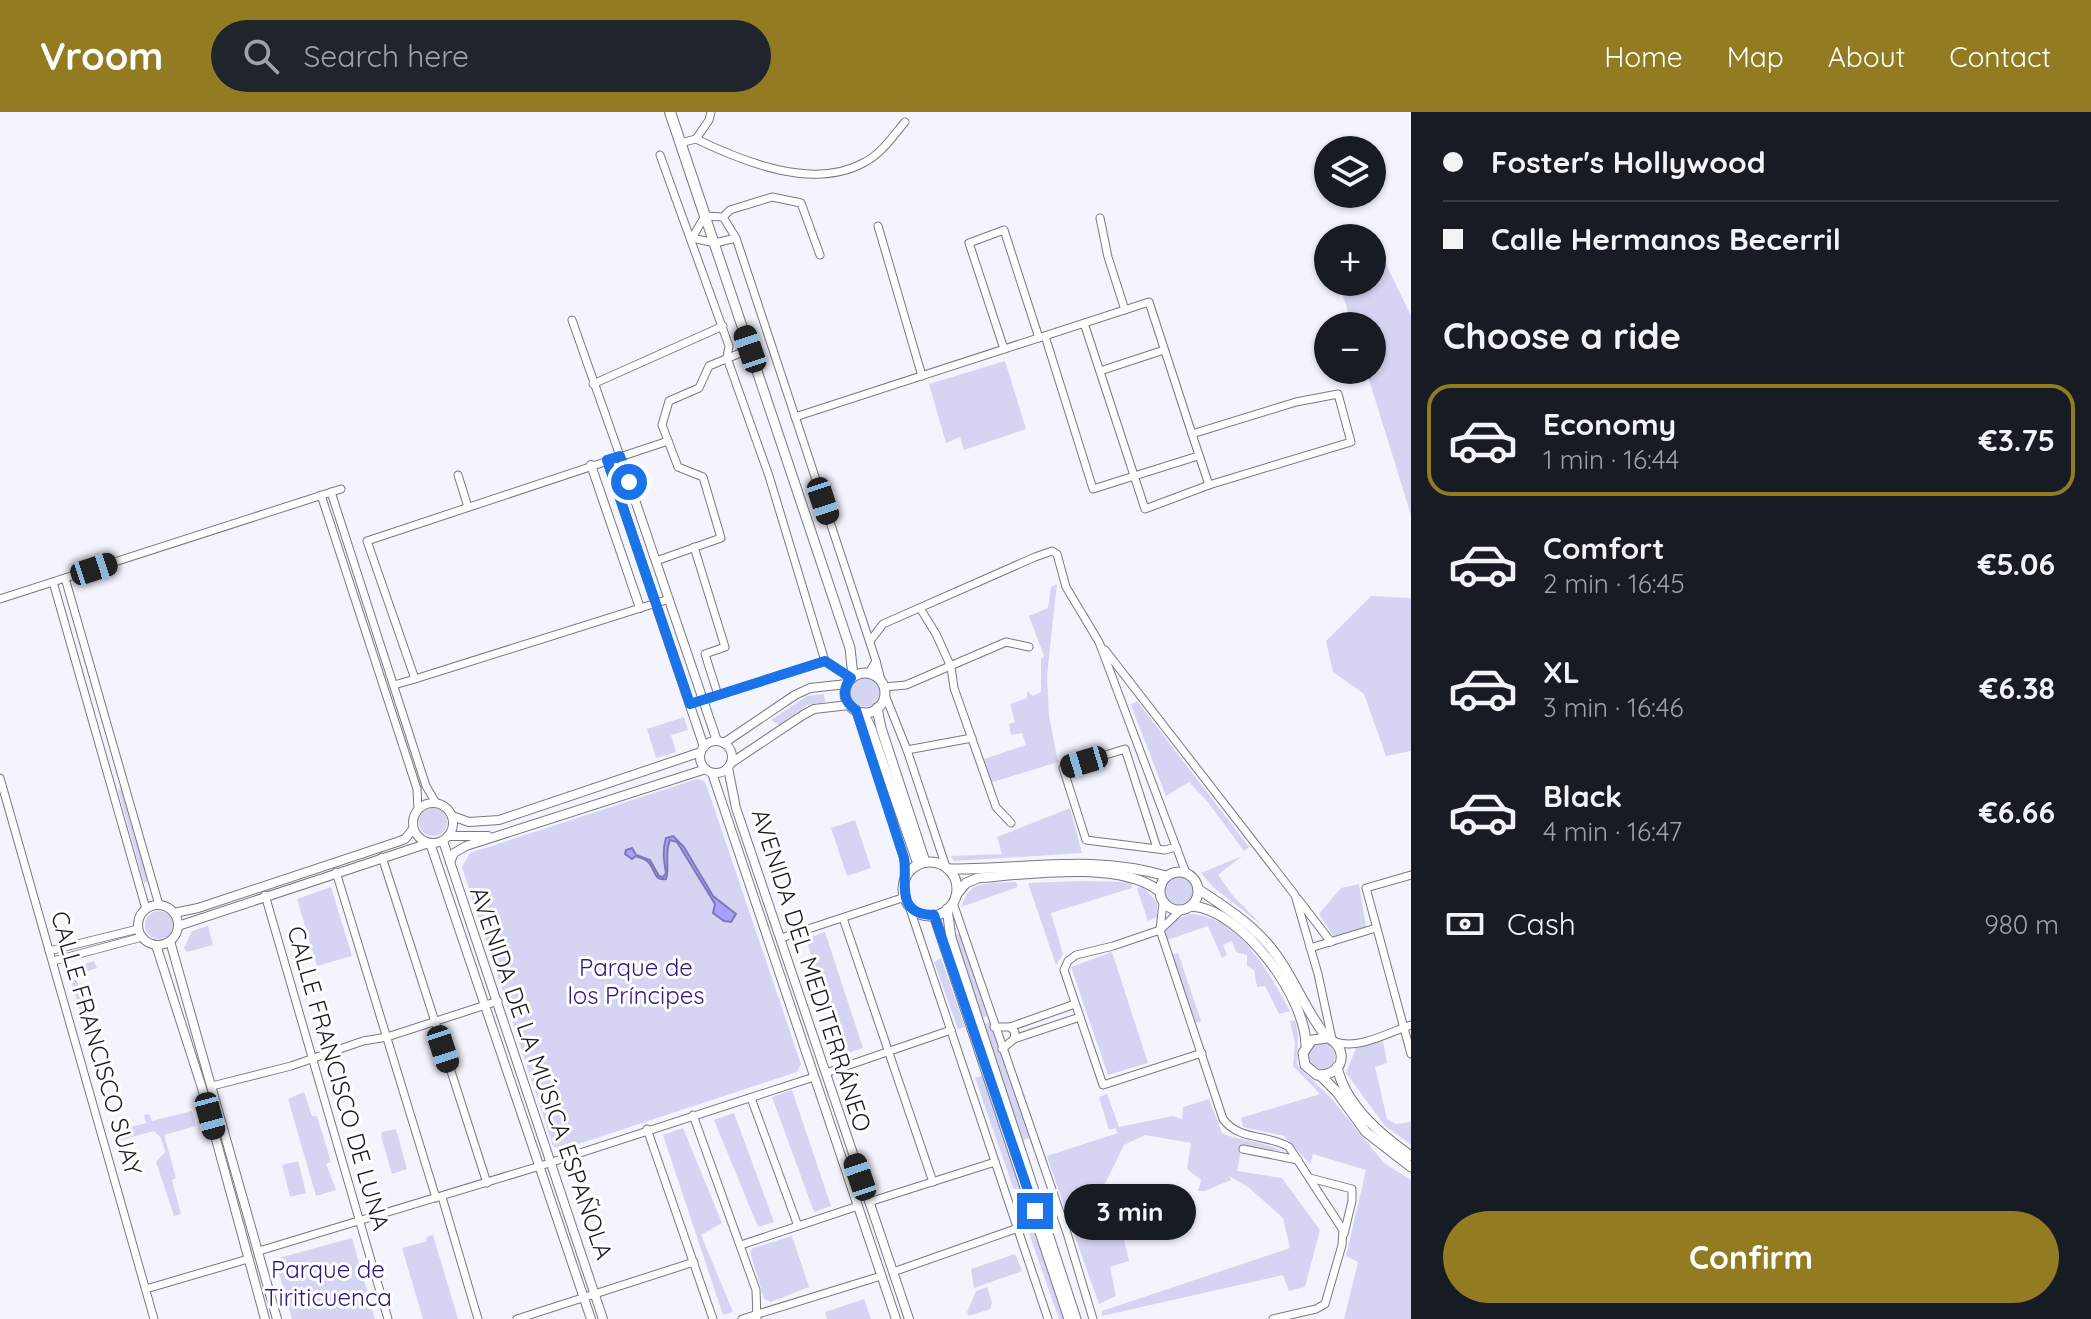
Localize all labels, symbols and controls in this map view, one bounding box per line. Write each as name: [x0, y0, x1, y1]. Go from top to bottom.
search box: [211, 20, 771, 92]
text: Vroom: [40, 32, 163, 80]
icon: search: [239, 34, 283, 78]
text: Search here: [303, 37, 469, 75]
text: Home: [1604, 39, 1683, 74]
text: Map: [1727, 39, 1784, 74]
text: About: [1828, 39, 1905, 74]
text: Contact: [1949, 39, 2051, 74]
map controls: [1314, 136, 1386, 384]
button: layers: [1314, 136, 1386, 208]
text: Foster's Hollywood: [1491, 143, 1766, 181]
text: Calle Hermanos Becerril: [1491, 220, 1841, 258]
button: +: [1314, 224, 1386, 296]
button: −: [1314, 312, 1386, 384]
text: Choose a ride: [1443, 313, 1681, 358]
car: [731, 322, 769, 376]
icon: car: [1447, 404, 1519, 476]
text: Economy: [1543, 405, 1676, 443]
text: €3.75: [1979, 421, 2055, 459]
text: 1 min · 16:44: [1543, 443, 1679, 476]
route start: [611, 464, 647, 500]
car: [804, 474, 842, 528]
icon: car: [1447, 528, 1519, 600]
text: Comfort: [1543, 529, 1664, 567]
text: €5.06: [1978, 545, 2055, 583]
car: [67, 550, 121, 588]
text: 2 min · 16:45: [1543, 567, 1685, 600]
icon: car: [1447, 652, 1519, 724]
text: XL: [1543, 653, 1580, 691]
text: €6.38: [1980, 669, 2055, 707]
text: 3 min · 16:46: [1543, 691, 1683, 724]
car: [1058, 744, 1110, 780]
icon: car: [1447, 776, 1519, 848]
text: Black: [1543, 777, 1622, 815]
text: €6.66: [1979, 793, 2055, 831]
street label: AVENIDA DEL MEDITERRÁNEO: [746, 805, 878, 1135]
text: 4 min · 16:47: [1543, 815, 1682, 848]
street label: AVENIDA DE LA MÚSICA ESPAÑOLA: [464, 883, 620, 1263]
icon: cash: [1443, 902, 1487, 946]
text: Cash: [1507, 905, 1576, 943]
street label: CALLE FRANCISCO SUAY: [45, 907, 149, 1179]
text: 980 m: [1984, 908, 2059, 941]
street label: CALLE FRANCISCO DE LUNA: [281, 922, 397, 1234]
park label: Parque de los Príncipes: [567, 952, 705, 1010]
car: [424, 1022, 462, 1076]
car: [192, 1090, 228, 1142]
car: [841, 1150, 879, 1204]
callout: 3 min: [1063, 1183, 1195, 1239]
route end: [1017, 1193, 1053, 1229]
text: 3 min: [1097, 1195, 1163, 1228]
button: Confirm: [1443, 1211, 2059, 1303]
park label: Parque de Tiriticuenca: [264, 1254, 392, 1312]

